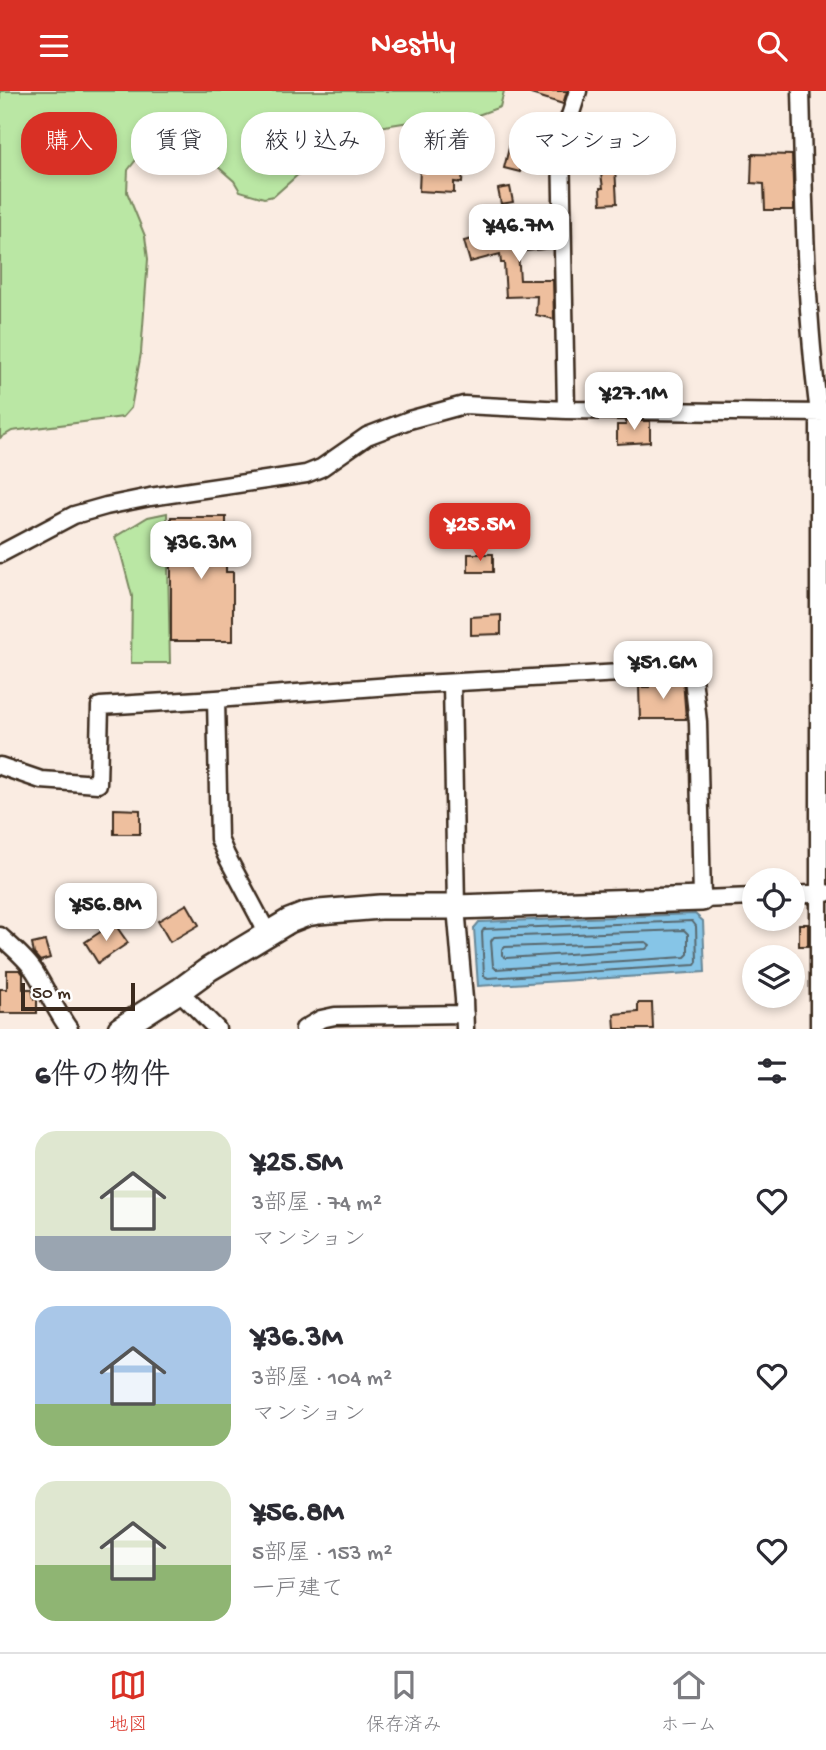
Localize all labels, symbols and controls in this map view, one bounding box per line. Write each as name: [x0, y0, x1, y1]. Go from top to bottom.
icon: menu: [35, 27, 73, 65]
text: Nestly: [370, 27, 456, 65]
icon: search: [753, 27, 791, 65]
chip: 購入: [21, 112, 117, 175]
chip: 賃貸: [131, 112, 227, 175]
chip: 絞り込み: [241, 112, 385, 175]
chip: 新着: [399, 112, 495, 175]
chip: マンション: [509, 112, 676, 175]
pin: ¥46.7M: [462, 205, 576, 264]
text: ¥46.7M: [485, 213, 553, 240]
pin: ¥27.1M: [577, 373, 691, 432]
text: ¥27.1M: [601, 381, 667, 408]
pin: ¥25.5M: [423, 503, 537, 563]
text: ¥25.5M: [445, 512, 515, 539]
pin: ¥36.3M: [144, 521, 258, 581]
text: ¥36.3M: [166, 530, 236, 557]
pin: ¥51.6M: [606, 641, 720, 701]
text: ¥51.6M: [630, 650, 696, 677]
map controls: [742, 868, 805, 1008]
button: locate: [742, 868, 805, 931]
pin: ¥56.8M: [49, 883, 163, 943]
text: ¥56.8M: [71, 892, 141, 919]
button: layers: [742, 945, 805, 1008]
scale bar: [21, 980, 135, 1012]
text: 50 m: [32, 983, 71, 1006]
icon: filters: [753, 1052, 791, 1090]
text: 6件の物件: [35, 1060, 170, 1095]
text: ¥25.5M: [252, 1147, 342, 1182]
icon: home: [91, 1159, 175, 1243]
icon: heart: [753, 1182, 791, 1220]
text: 3部屋 · 74 m²: [252, 1191, 382, 1218]
text: マンション: [252, 1227, 366, 1254]
text: ¥36.3M: [252, 1322, 343, 1357]
icon: home: [91, 1334, 175, 1418]
icon: heart: [753, 1357, 791, 1395]
text: 3部屋 · 104 m²: [252, 1366, 392, 1393]
text: マンション: [252, 1402, 366, 1429]
text: ¥56.8M: [252, 1497, 344, 1532]
icon: home: [91, 1509, 175, 1593]
icon: heart: [753, 1532, 791, 1570]
text: 5部屋 · 153 m²: [252, 1541, 392, 1568]
text: 一戸建て: [252, 1577, 344, 1604]
tab: 地図: [109, 1666, 147, 1738]
tab: 保存済み: [366, 1666, 442, 1738]
tab: ホーム: [660, 1666, 717, 1738]

